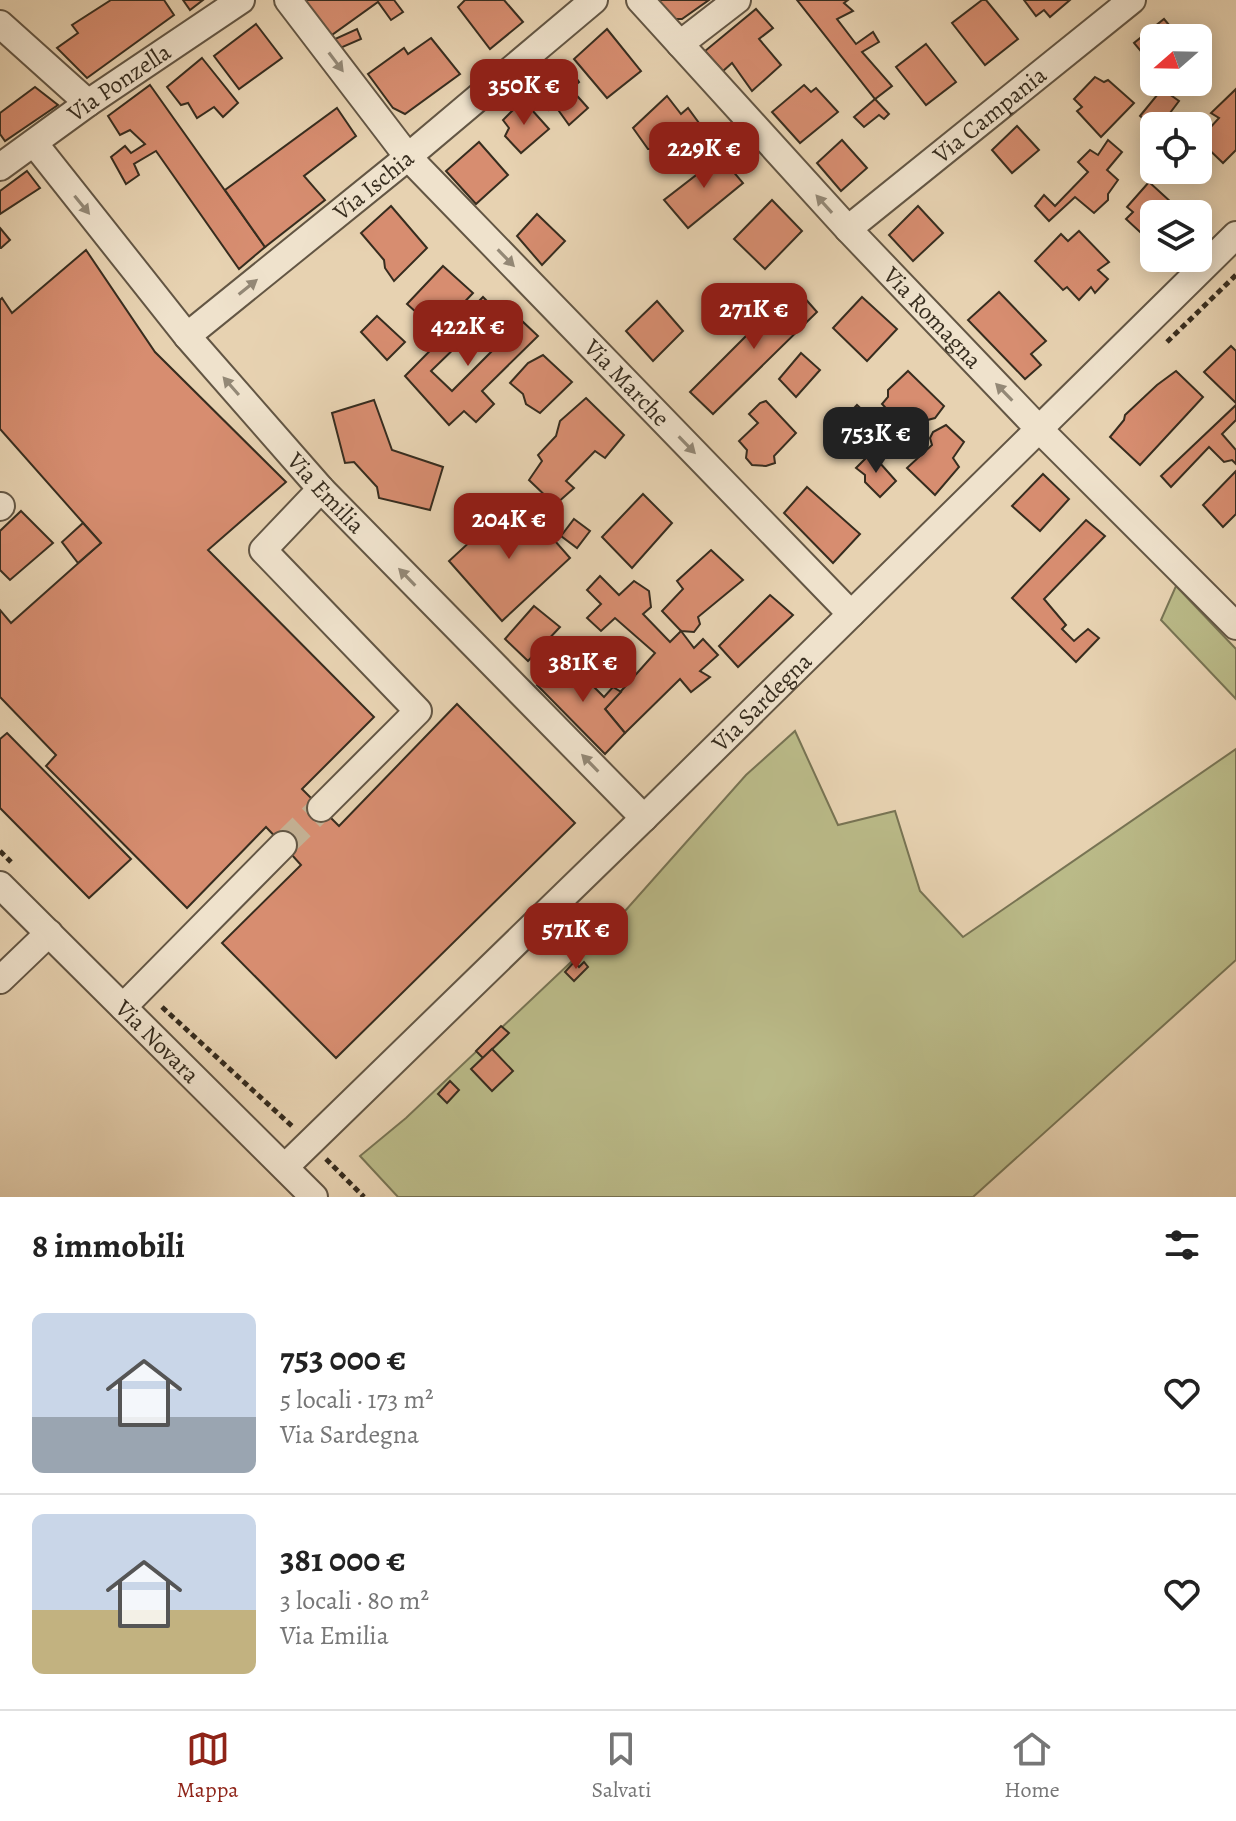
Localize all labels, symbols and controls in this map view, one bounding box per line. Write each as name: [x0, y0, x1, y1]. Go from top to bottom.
north arrow: [1140, 24, 1212, 96]
map controls: [1140, 24, 1212, 272]
street label: Via Ponzella: [60, 35, 178, 129]
one-way arrow: [327, 52, 343, 72]
pin: 350K €: [459, 59, 589, 127]
street label: Via Campania: [925, 59, 1054, 171]
text: 350K €: [488, 67, 560, 102]
button: locate: [1140, 112, 1212, 184]
pin: 229K €: [639, 122, 769, 190]
text: 229K €: [667, 130, 741, 165]
street label: Via Ischia: [326, 142, 421, 228]
one-way arrow: [816, 194, 834, 213]
one-way arrow: [73, 195, 90, 215]
button: layers: [1140, 200, 1212, 272]
one-way arrow: [496, 248, 515, 267]
street label: Via Romagna: [876, 259, 990, 376]
one-way arrow: [238, 279, 258, 296]
pin: 271K €: [689, 283, 819, 351]
text: 271K €: [719, 291, 789, 326]
pin: 422K €: [403, 300, 533, 368]
text: 422K €: [431, 308, 505, 343]
street label: Via Marche: [576, 331, 677, 434]
one-way arrow: [223, 377, 240, 397]
one-way arrow: [995, 383, 1013, 402]
pin: 753K €: [811, 407, 941, 475]
text: 753K €: [841, 415, 911, 450]
one-way arrow: [677, 435, 696, 454]
street label: Via Emilia: [279, 445, 373, 541]
pin: 204K €: [444, 493, 574, 561]
text: 204K €: [472, 501, 546, 536]
one-way arrow: [399, 568, 417, 587]
pin: 381K €: [518, 636, 648, 704]
text: 381K €: [548, 644, 618, 679]
street label: Via Sardegna: [704, 645, 819, 759]
one-way arrow: [581, 754, 599, 773]
pin: 571K €: [511, 903, 641, 971]
text: 571K €: [542, 911, 610, 946]
street label: Via Novara: [108, 992, 207, 1091]
text: 8 immobili: [32, 1222, 185, 1269]
icon: filters: [1160, 1223, 1204, 1267]
text: 753 000 €: [280, 1335, 406, 1382]
icon: home: [96, 1345, 192, 1441]
icon: heart: [1160, 1371, 1204, 1415]
text: 5 locali · 173 m²: [280, 1382, 434, 1417]
text: Via Sardegna: [280, 1417, 419, 1452]
text: 381 000 €: [280, 1536, 406, 1583]
icon: home: [96, 1546, 192, 1642]
icon: heart: [1160, 1572, 1204, 1616]
text: 3 locali · 80 m²: [280, 1583, 429, 1618]
text: Via Emilia: [280, 1618, 389, 1653]
tab: Mappa: [176, 1727, 239, 1805]
tab: Salvati: [591, 1727, 651, 1805]
tab: Home: [1004, 1727, 1060, 1805]

